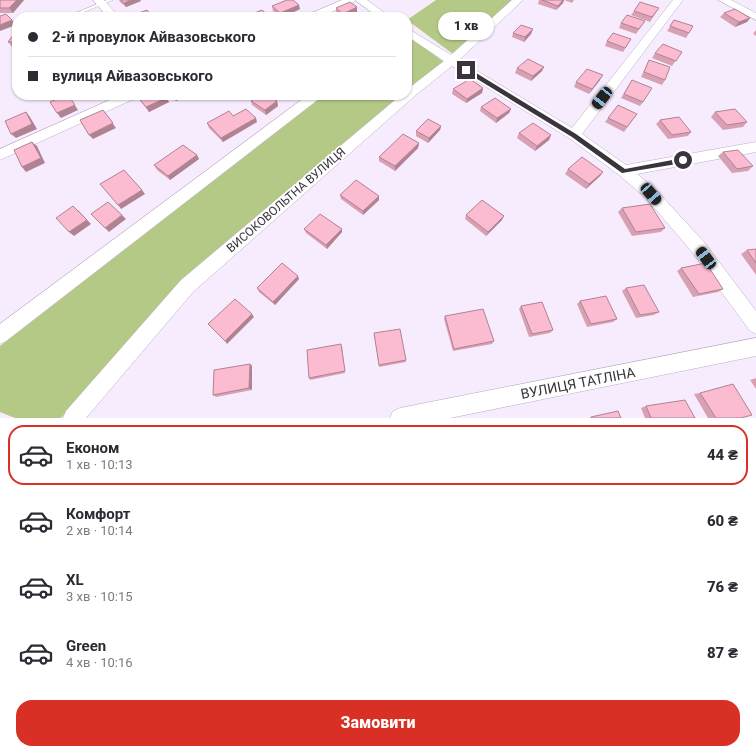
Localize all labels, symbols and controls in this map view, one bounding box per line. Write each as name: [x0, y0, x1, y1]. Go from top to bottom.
callout: 1 хв: [438, 12, 494, 40]
text: 1 хв: [454, 18, 478, 33]
text: 2-й провулок Айвазовського: [52, 28, 256, 46]
route end: [457, 61, 475, 79]
text: вулиця Айвазовського: [52, 67, 213, 85]
car: [590, 85, 614, 111]
street label: ВИСОКОВОЛЬТНА ВУЛИЦЯ: [224, 145, 348, 255]
route start: [674, 151, 692, 169]
car: [639, 181, 663, 207]
car: [694, 245, 718, 271]
street label: ВУЛИЦЯ ТАТЛІНА: [519, 364, 637, 402]
icon: car: [18, 437, 54, 473]
text: Економ: [66, 439, 119, 457]
text: 44 ₴: [707, 446, 738, 464]
text: 1 хв · 10:13: [66, 457, 133, 472]
icon: car: [18, 503, 54, 539]
text: Комфорт: [66, 505, 130, 523]
text: 60 ₴: [707, 512, 738, 530]
text: 2 хв · 10:14: [66, 523, 133, 538]
icon: car: [18, 569, 54, 605]
text: XL: [66, 571, 84, 589]
text: 76 ₴: [707, 578, 738, 596]
text: 3 хв · 10:15: [66, 589, 133, 604]
icon: car: [18, 635, 54, 671]
text: Green: [66, 637, 106, 655]
text: 87 ₴: [707, 644, 738, 662]
text: 4 хв · 10:16: [66, 655, 133, 670]
button: Замовити: [16, 700, 740, 746]

